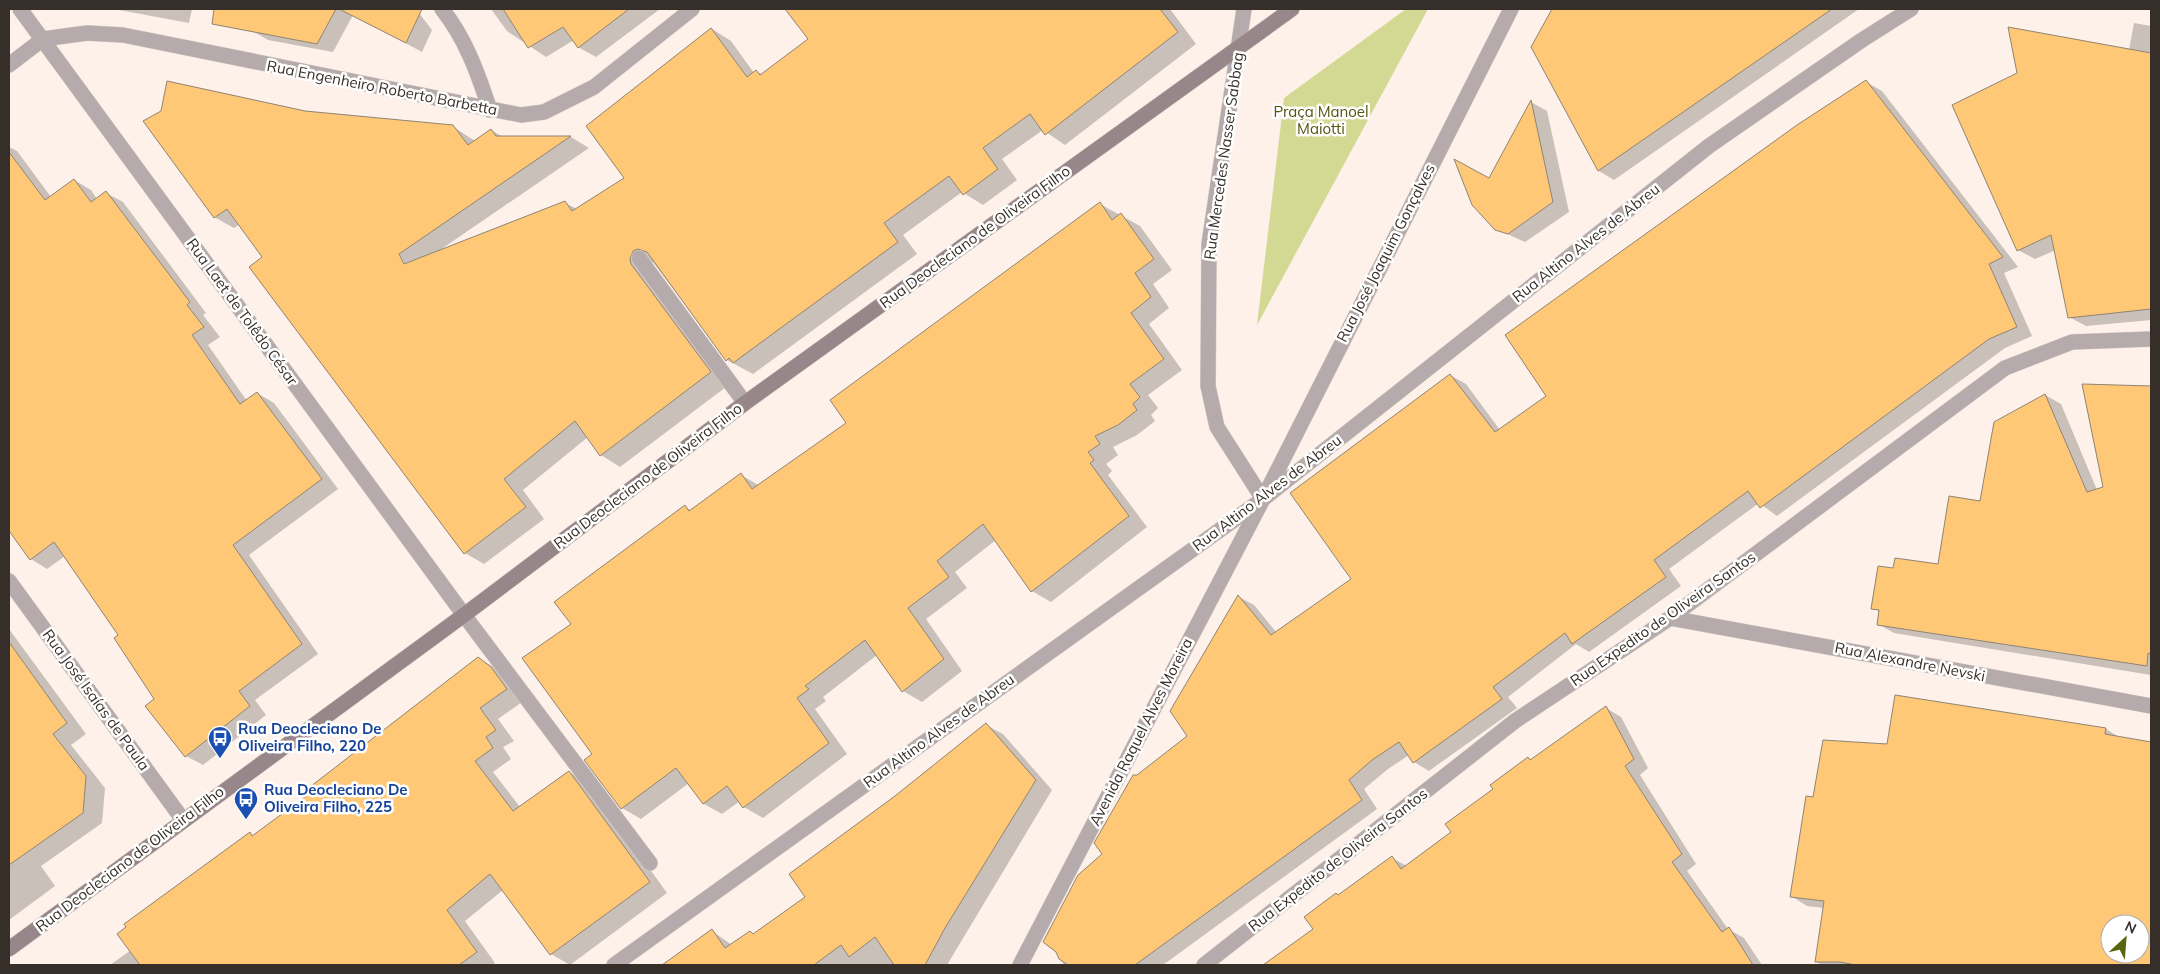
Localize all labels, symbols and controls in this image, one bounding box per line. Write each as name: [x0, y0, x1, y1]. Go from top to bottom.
street label: Rua Mercedes Nasser Sabbag: [1200, 51, 1247, 261]
street label: Rua Engenheiro Roberto Barbetta: [265, 56, 499, 119]
park label: Praça Manoel Maiotti: [1273, 102, 1369, 138]
street label: Rua José Joaquim Gonçalves: [1332, 160, 1439, 345]
street label: Rua Deocleciano de Oliveira Filho: [876, 161, 1074, 312]
street label: Rua Altino Alves de Abreu: [1508, 179, 1663, 306]
street label: Rua Laet de Tolêdo César: [183, 235, 302, 389]
street label: Rua Deocleciano de Oliveira Filho: [550, 399, 746, 553]
street label: Rua Altino Alves de Abreu: [1188, 430, 1345, 555]
street label: Rua Expedito de Oliveira Santos: [1566, 547, 1759, 690]
street label: Rua José Isaías de Paula: [39, 625, 154, 774]
street label: Avenida Raquel Alves Moreira: [1085, 635, 1196, 829]
street label: Rua Alexandre Nevski: [1833, 638, 1987, 685]
street label: Rua Altino Alves de Abreu: [860, 669, 1018, 792]
place label: Rua Deocleciano De Oliveira Filho, 220: [238, 719, 382, 755]
bus stop icon: Rua Deocleciano De Oliveira Filho, 220: [207, 725, 233, 759]
place label: Rua Deocleciano De Oliveira Filho, 225: [264, 780, 408, 816]
street label: Rua Deocleciano de Oliveira Filho: [32, 782, 228, 936]
street label: Rua Expedito de Oliveira Santos: [1244, 784, 1431, 935]
bus stop icon: Rua Deocleciano De Oliveira Filho, 225: [233, 786, 259, 820]
north arrow: [2100, 914, 2150, 964]
text: N: [2122, 917, 2139, 938]

